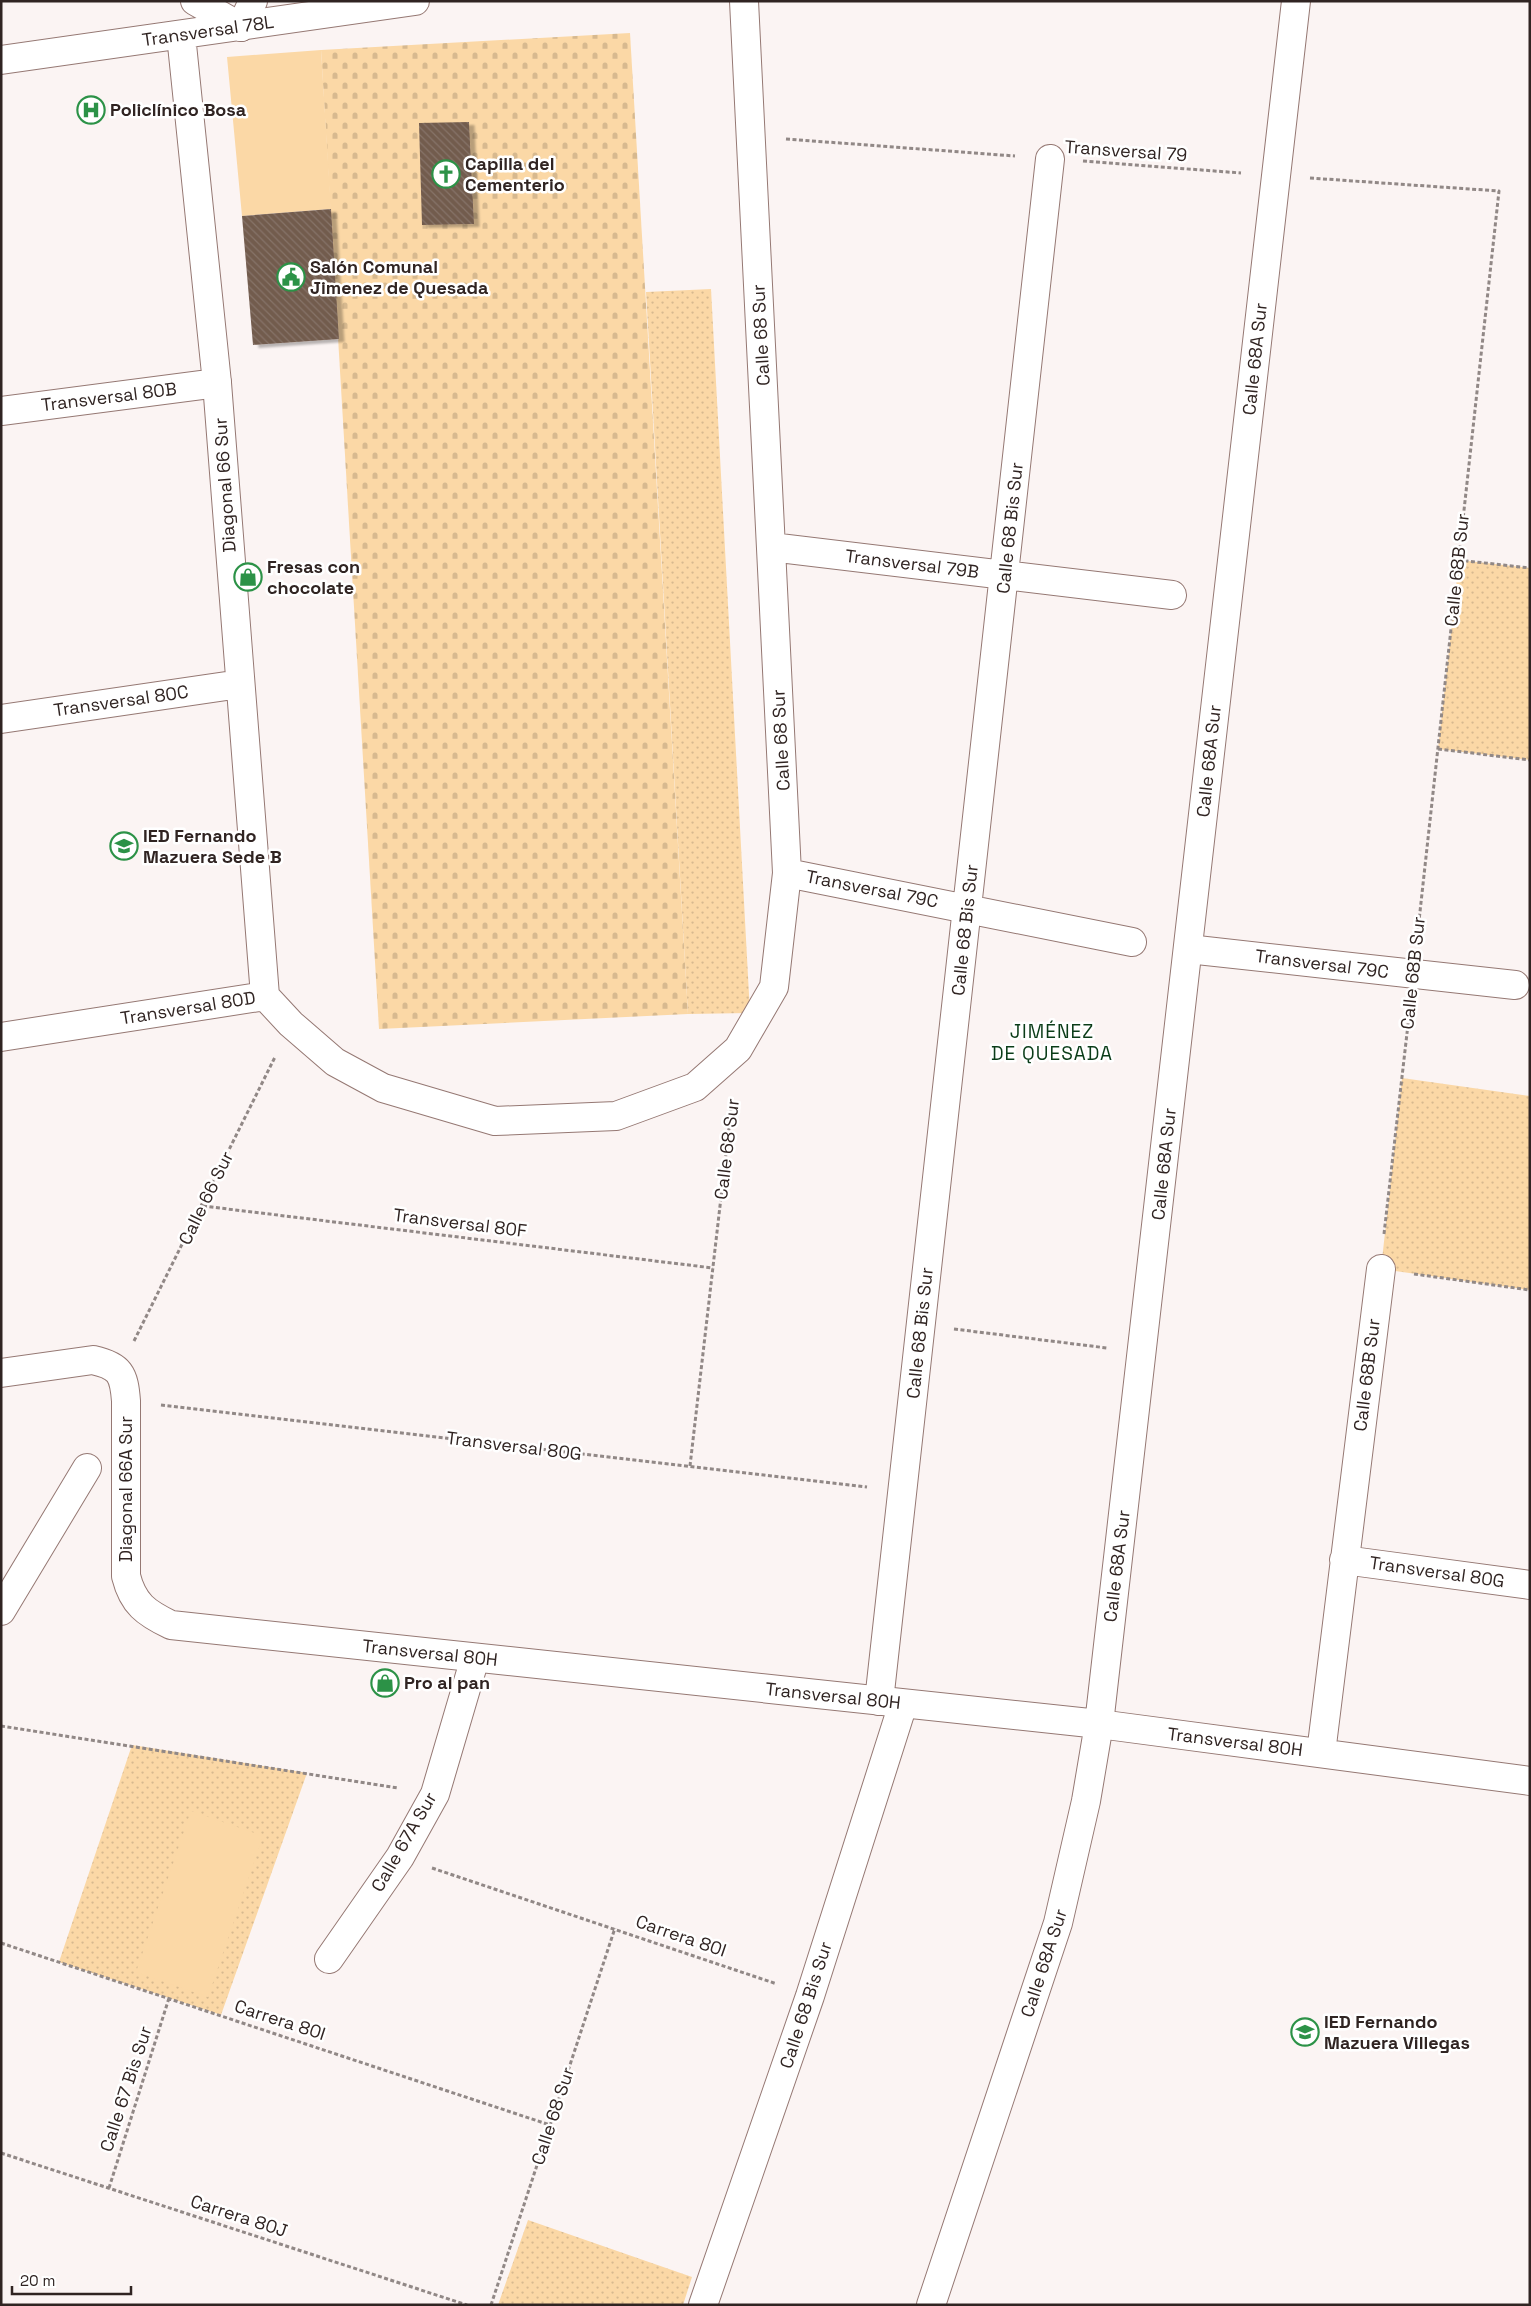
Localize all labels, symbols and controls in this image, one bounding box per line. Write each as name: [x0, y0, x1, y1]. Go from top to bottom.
street label: Transversal 78L: [141, 10, 275, 51]
hospital icon: Policlínico Bosa: [76, 95, 106, 125]
place label: Policlínico Bosa: [110, 98, 247, 121]
street label: Transversal 79: [1064, 135, 1188, 166]
place label: Capilla del Cementerio: [465, 152, 565, 196]
church icon: Capilla del Cementerio: [431, 159, 461, 189]
place label: Salón Comunal Jimenez de Quesada: [310, 255, 489, 299]
public building icon: Salón Comunal Jimenez de Quesada: [276, 262, 306, 292]
street label: Calle 68 Sur: [746, 283, 775, 386]
street label: Calle 68A Sur: [1237, 301, 1272, 416]
street label: Transversal 80B: [40, 377, 178, 416]
street label: Diagonal 66 Sur: [208, 417, 241, 553]
street label: Calle 68 Bis Sur: [991, 461, 1028, 595]
street label: Calle 68B Sur: [1439, 512, 1474, 628]
street label: Transversal 79B: [844, 544, 980, 583]
place label: Fresas con chocolate: [267, 555, 360, 599]
shop icon: Fresas con chocolate: [233, 562, 263, 592]
street label: Transversal 80C: [52, 680, 190, 721]
street label: Calle 68 Sur: [766, 688, 795, 791]
street label: Calle 68A Sur: [1191, 703, 1226, 818]
place label: IED Fernando Mazuera Sede B: [143, 824, 282, 868]
school or university icon: IED Fernando Mazuera Sede B: [109, 831, 139, 861]
street label: Calle 68 Bis Sur: [946, 863, 983, 997]
street label: Transversal 79C: [804, 864, 940, 913]
street label: Calle 68B Sur: [1395, 915, 1430, 1031]
street label: Transversal 79C: [1254, 944, 1390, 983]
street label: Transversal 80D: [119, 985, 257, 1030]
district label: JIMÉNEZ DE QUESADA: [991, 1019, 1113, 1066]
street label: Calle 68 Sur: [709, 1097, 744, 1201]
street label: Calle 68A Sur: [1146, 1106, 1181, 1221]
street label: Calle 66 Sur: [173, 1147, 238, 1248]
street label: Transversal 80F: [392, 1203, 528, 1242]
street label: Calle 68 Bis Sur: [901, 1266, 938, 1400]
street label: Calle 68B Sur: [1348, 1317, 1385, 1433]
street label: Diagonal 66A Sur: [114, 1416, 137, 1562]
street label: Transversal 80G: [445, 1426, 583, 1465]
street label: Calle 68A Sur: [1098, 1508, 1135, 1623]
street label: Transversal 80G: [1368, 1551, 1506, 1592]
street label: Transversal 80H: [361, 1634, 499, 1671]
shop icon: Pro al pan: [370, 1668, 400, 1698]
place label: Pro al pan: [404, 1671, 490, 1694]
street label: Transversal 80H: [764, 1677, 902, 1714]
street label: Transversal 80H: [1166, 1722, 1304, 1761]
street label: Calle 67A Sur: [366, 1788, 441, 1896]
street label: Calle 68A Sur: [1015, 1905, 1072, 2020]
street label: Carrera 80I: [633, 1909, 730, 1962]
street label: Calle 68 Bis Sur: [774, 1938, 837, 2071]
street label: Carrera 80I: [232, 1994, 329, 2045]
place label: IED Fernando Mazuera Villegas: [1324, 2010, 1470, 2054]
school or university icon: IED Fernando Mazuera Villegas: [1290, 2017, 1320, 2047]
street label: Calle 67 Bis Sur: [94, 2023, 157, 2155]
street label: Calle 68 Sur: [526, 2064, 579, 2168]
street label: Carrera 80J: [188, 2189, 291, 2242]
scale bar: [12, 2264, 131, 2296]
text: 20 m: [20, 2271, 55, 2290]

